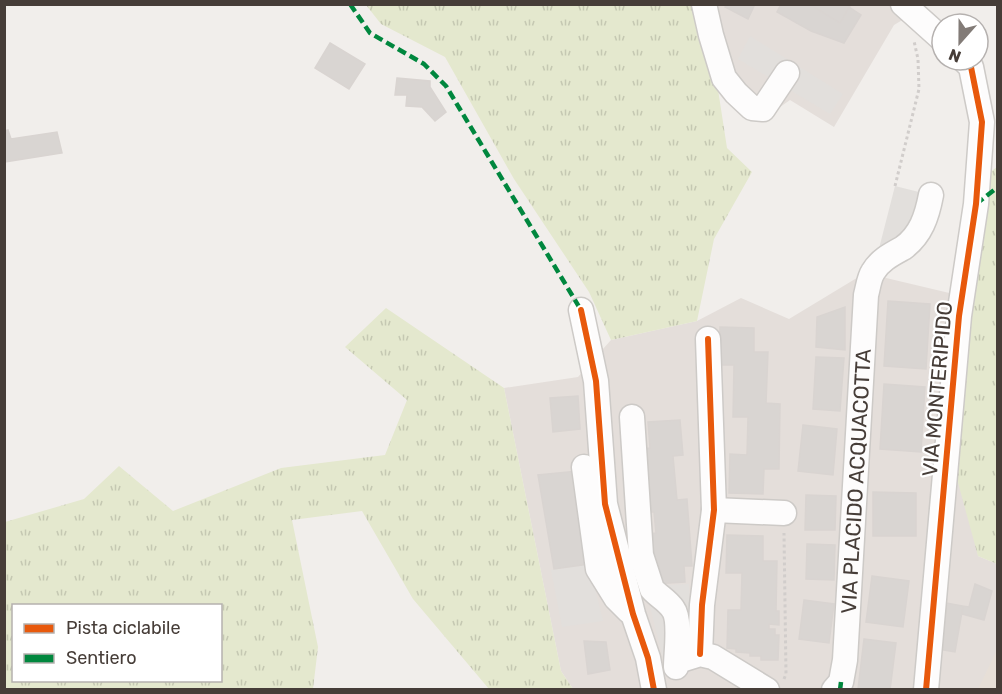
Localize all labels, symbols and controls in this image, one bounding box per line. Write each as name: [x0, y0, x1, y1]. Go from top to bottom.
north arrow: [930, 12, 990, 72]
text: N: [946, 45, 964, 66]
street label: VIA MONTERIPIDO: [917, 300, 957, 478]
street label: VIA PLACIDO ACQUACOTTA: [835, 348, 875, 614]
legend: [12, 604, 222, 682]
text: Pista ciclabile: [66, 617, 181, 639]
text: Sentiero: [66, 647, 137, 669]

